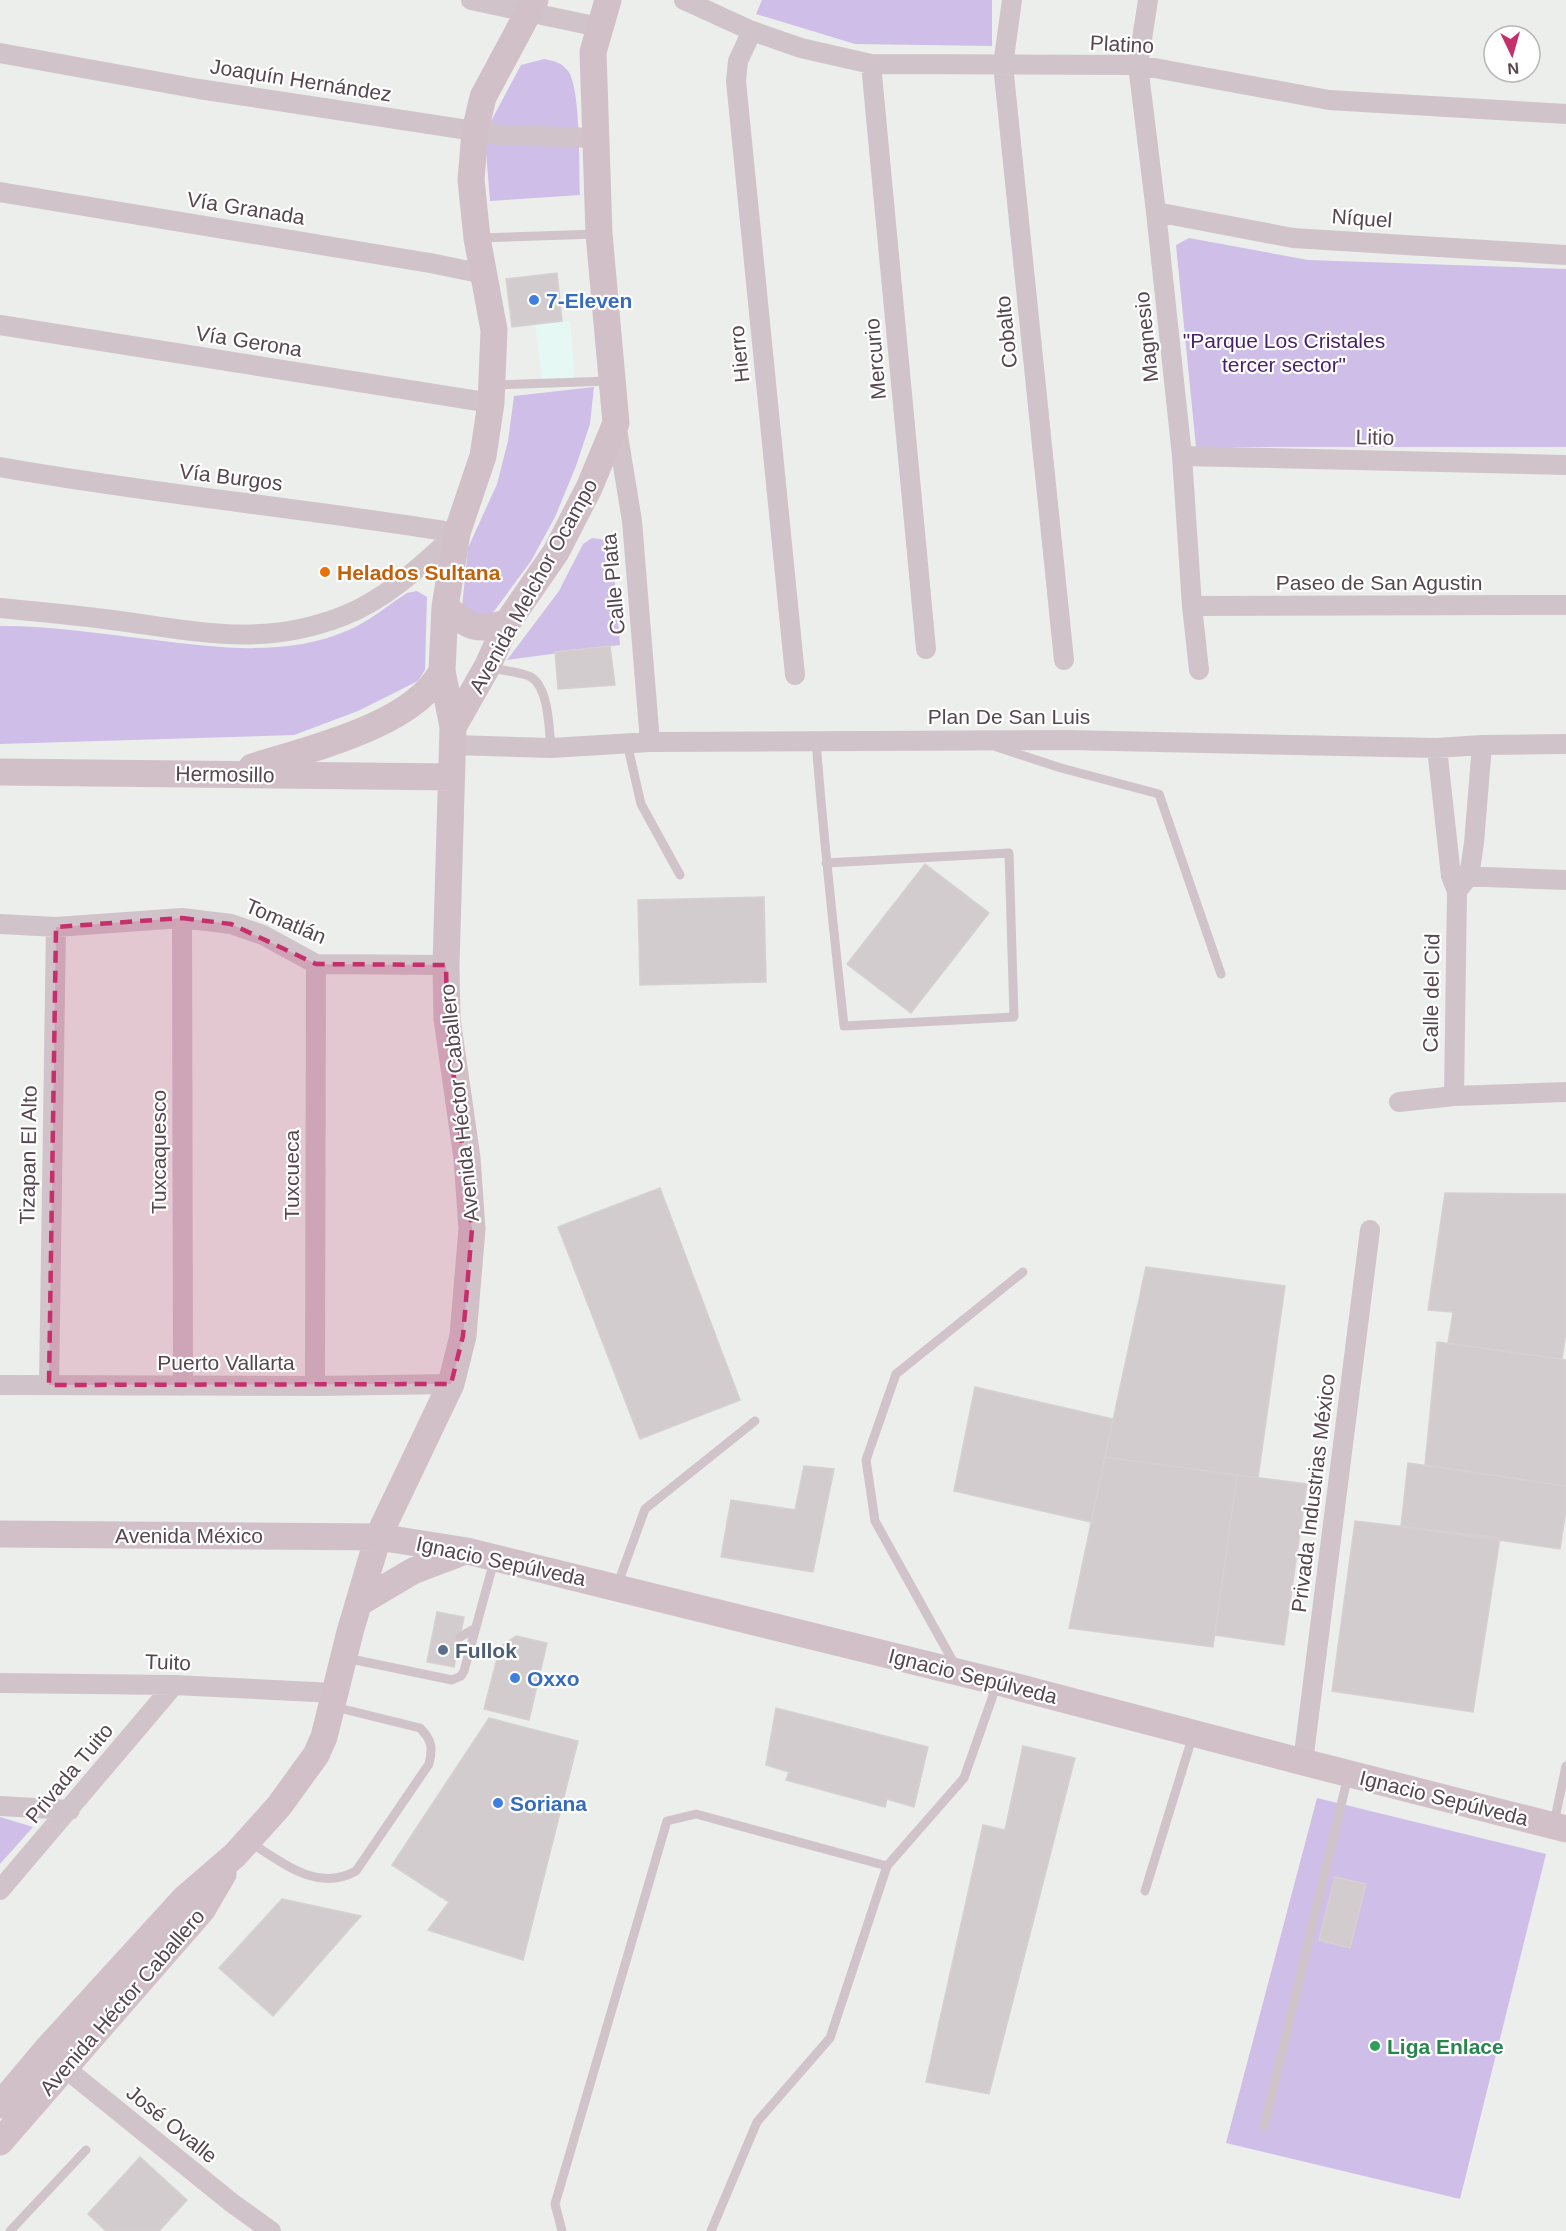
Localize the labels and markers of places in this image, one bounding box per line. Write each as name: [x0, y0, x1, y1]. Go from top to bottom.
place label: 7-Eleven: [546, 289, 632, 312]
marker: 7-Eleven: [527, 293, 541, 307]
place label: Helados Sultana: [337, 561, 501, 584]
marker: Helados Sultana: [318, 565, 332, 579]
place label: Fullok: [455, 1639, 517, 1662]
marker: Fullok: [436, 1643, 450, 1657]
place label: Oxxo: [527, 1667, 580, 1690]
marker: Oxxo: [508, 1671, 522, 1685]
place label: Soriana: [510, 1792, 587, 1815]
marker: Soriana: [491, 1796, 505, 1810]
place label: Liga Enlace: [1387, 2035, 1504, 2058]
marker: Liga Enlace: [1368, 2039, 1382, 2053]

